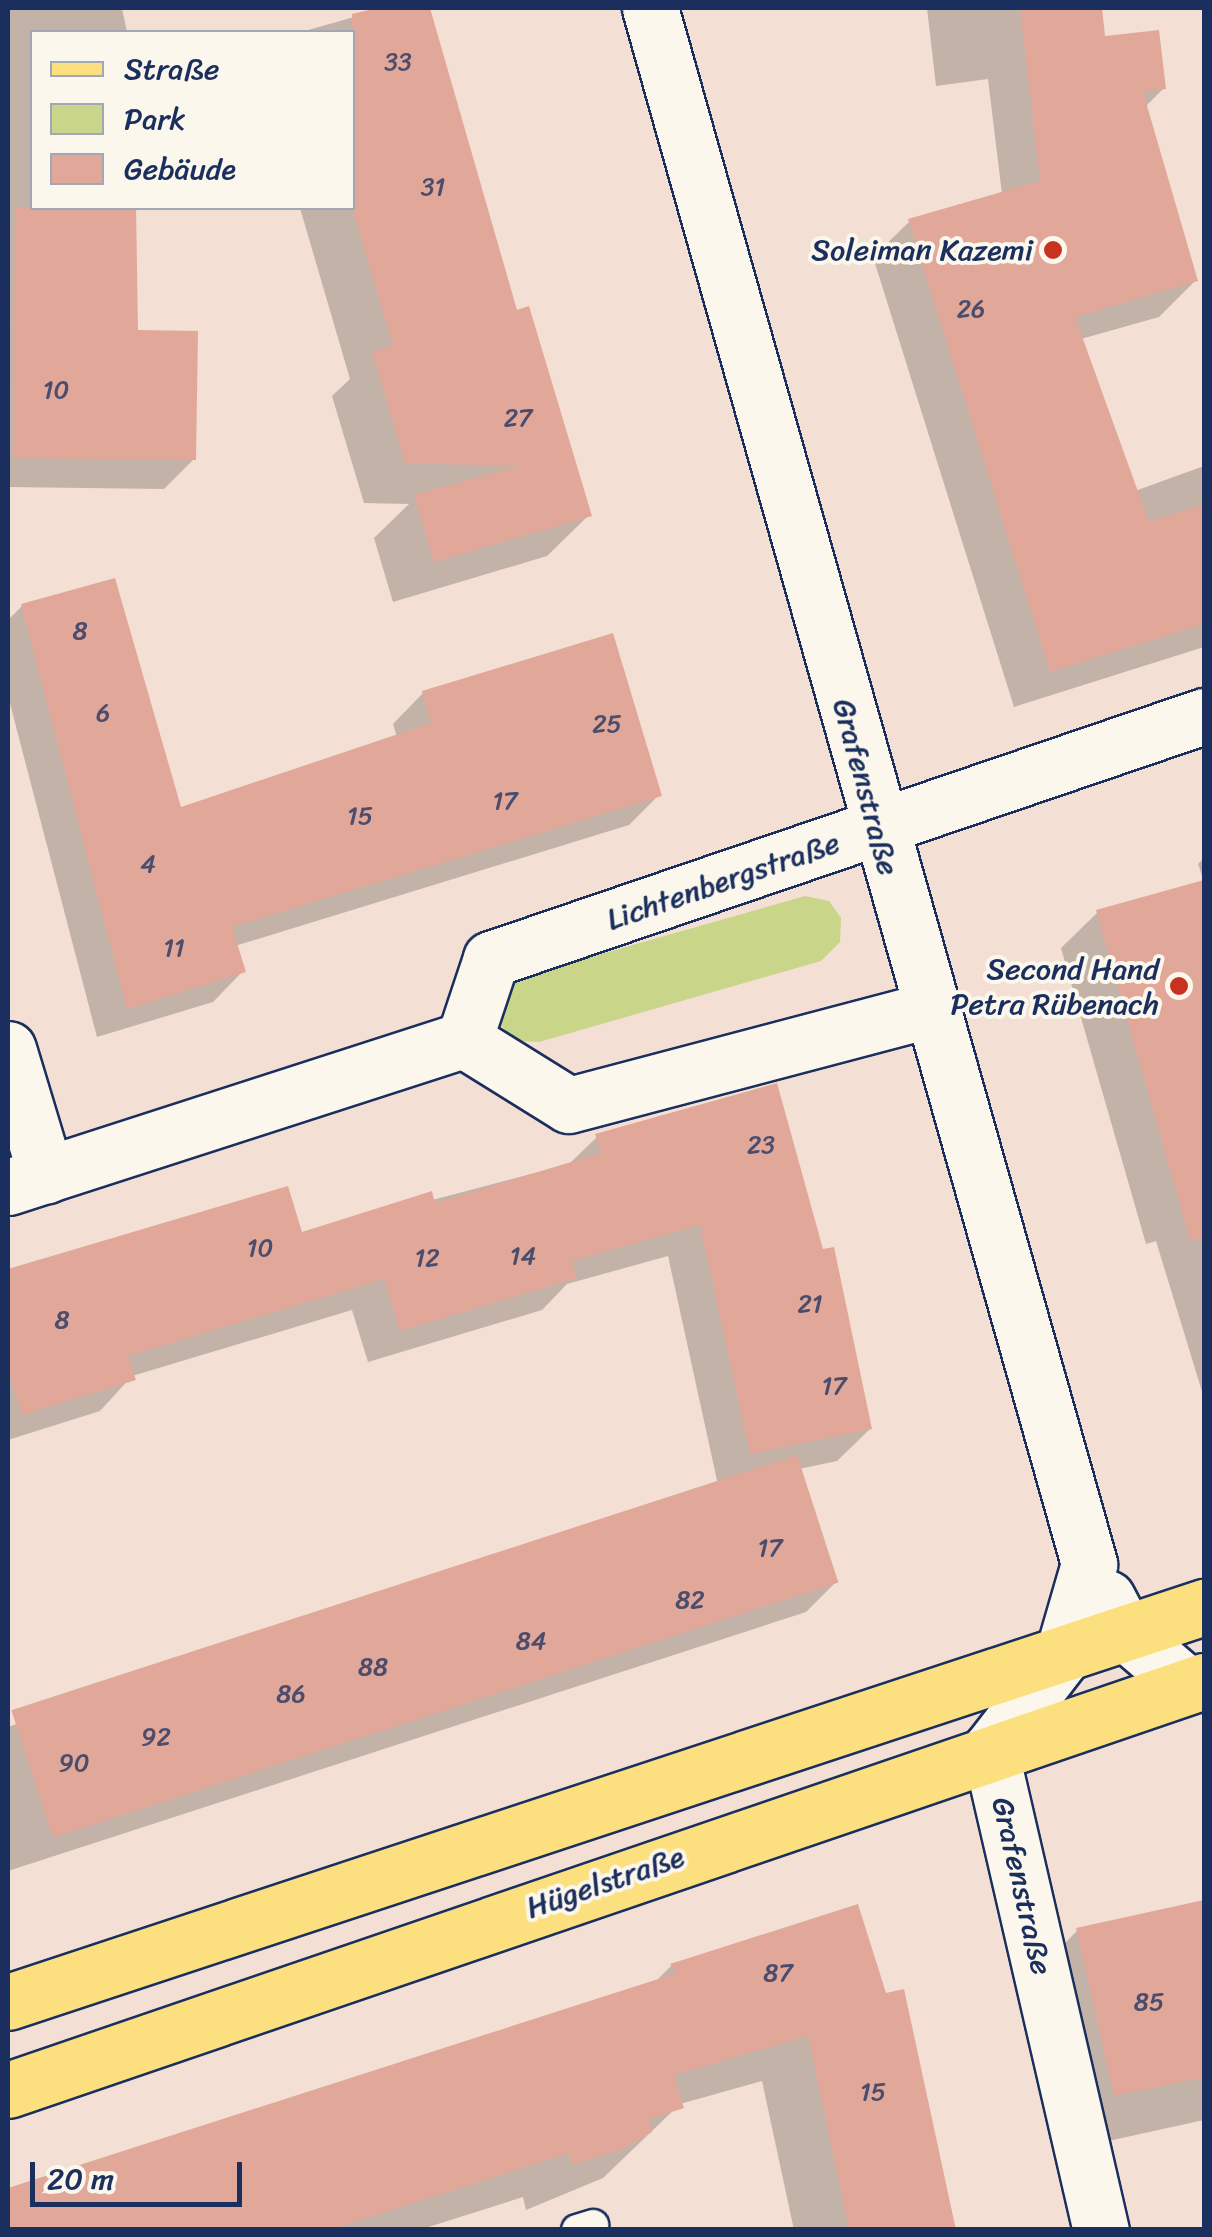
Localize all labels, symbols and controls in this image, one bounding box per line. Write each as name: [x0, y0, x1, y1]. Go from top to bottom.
legend: [30, 30, 355, 210]
text: Straße: [124, 42, 219, 96]
house number: 33: [384, 47, 412, 77]
text: Park: [124, 92, 186, 146]
text: Gebäude: [124, 142, 236, 196]
house number: 31: [421, 172, 445, 202]
place label: Soleiman Kazemi: [810, 232, 1033, 268]
marker: Soleiman Kazemi: [1042, 239, 1064, 261]
house number: 26: [957, 294, 985, 324]
house number: 10: [43, 375, 69, 405]
house number: 27: [504, 403, 532, 433]
house number: 8: [72, 616, 88, 646]
street label: Grafenstraße: [825, 695, 907, 879]
house number: 6: [96, 698, 110, 728]
house number: 25: [592, 709, 622, 739]
house number: 17: [493, 786, 517, 816]
house number: 15: [347, 801, 373, 831]
street label: Lichtenbergstraße: [602, 824, 844, 938]
house number: 4: [140, 849, 156, 879]
house number: 11: [163, 933, 185, 963]
place label: Second Hand Petra Rübenach: [949, 951, 1159, 1022]
marker: Second Hand Petra Rübenach: [1168, 975, 1190, 997]
house number: 23: [747, 1130, 775, 1160]
house number: 10: [247, 1233, 273, 1263]
house number: 14: [510, 1241, 536, 1271]
house number: 12: [414, 1243, 440, 1273]
house number: 21: [797, 1289, 823, 1319]
house number: 8: [54, 1305, 70, 1335]
house number: 17: [822, 1371, 846, 1401]
house number: 17: [758, 1533, 782, 1563]
house number: 82: [675, 1585, 705, 1615]
house number: 84: [516, 1626, 546, 1656]
house number: 88: [358, 1652, 388, 1682]
house number: 86: [276, 1679, 306, 1709]
house number: 92: [141, 1722, 171, 1752]
house number: 90: [58, 1748, 90, 1778]
street label: Grafenstraße: [984, 1794, 1060, 1978]
street label: Hügelstraße: [521, 1838, 689, 1926]
house number: 87: [763, 1958, 793, 1988]
house number: 85: [1134, 1987, 1164, 2017]
house number: 15: [860, 2077, 886, 2107]
scale bar: [35, 2142, 248, 2204]
text: 20 m: [47, 2152, 114, 2206]

